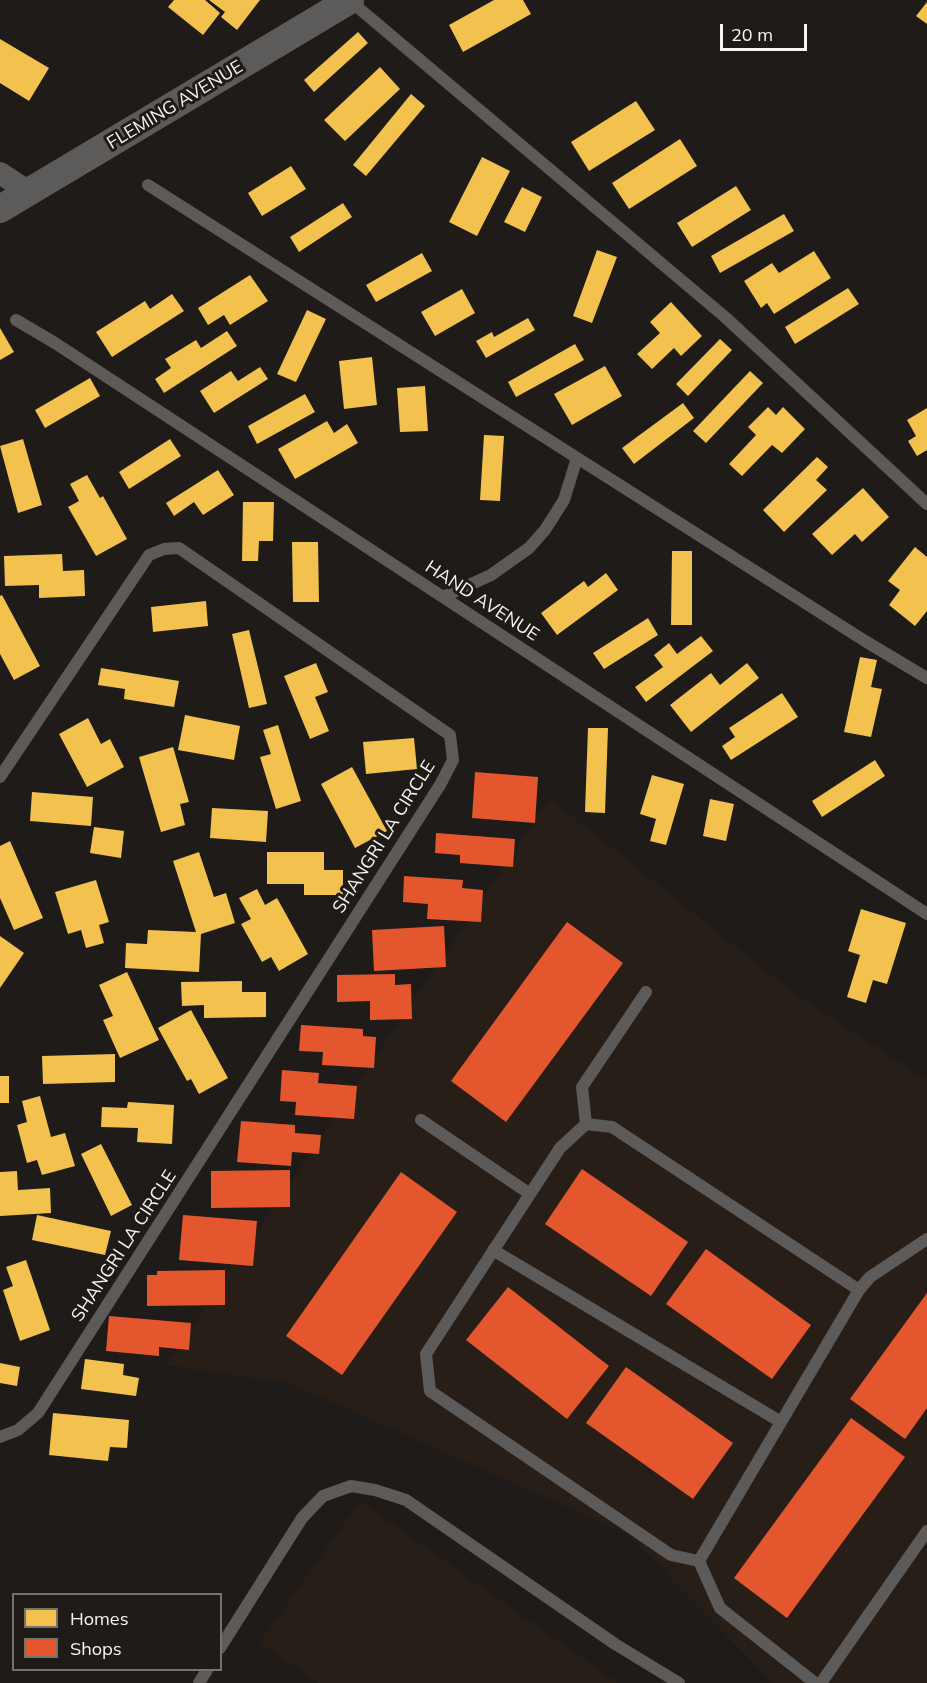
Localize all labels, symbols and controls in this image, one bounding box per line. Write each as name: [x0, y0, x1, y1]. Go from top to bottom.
scale bar: [723, 12, 810, 50]
text: 20 m: [731, 23, 773, 46]
street label: FLEMING AVENUE: [103, 56, 247, 154]
street label: HAND AVENUE: [421, 556, 543, 646]
street label: SHANGRI LA CIRCLE: [328, 757, 440, 917]
street label: SHANGRI LA CIRCLE: [67, 1166, 181, 1326]
legend: [12, 1593, 222, 1671]
text: Homes: [70, 1607, 129, 1630]
text: Shops: [70, 1637, 122, 1660]

